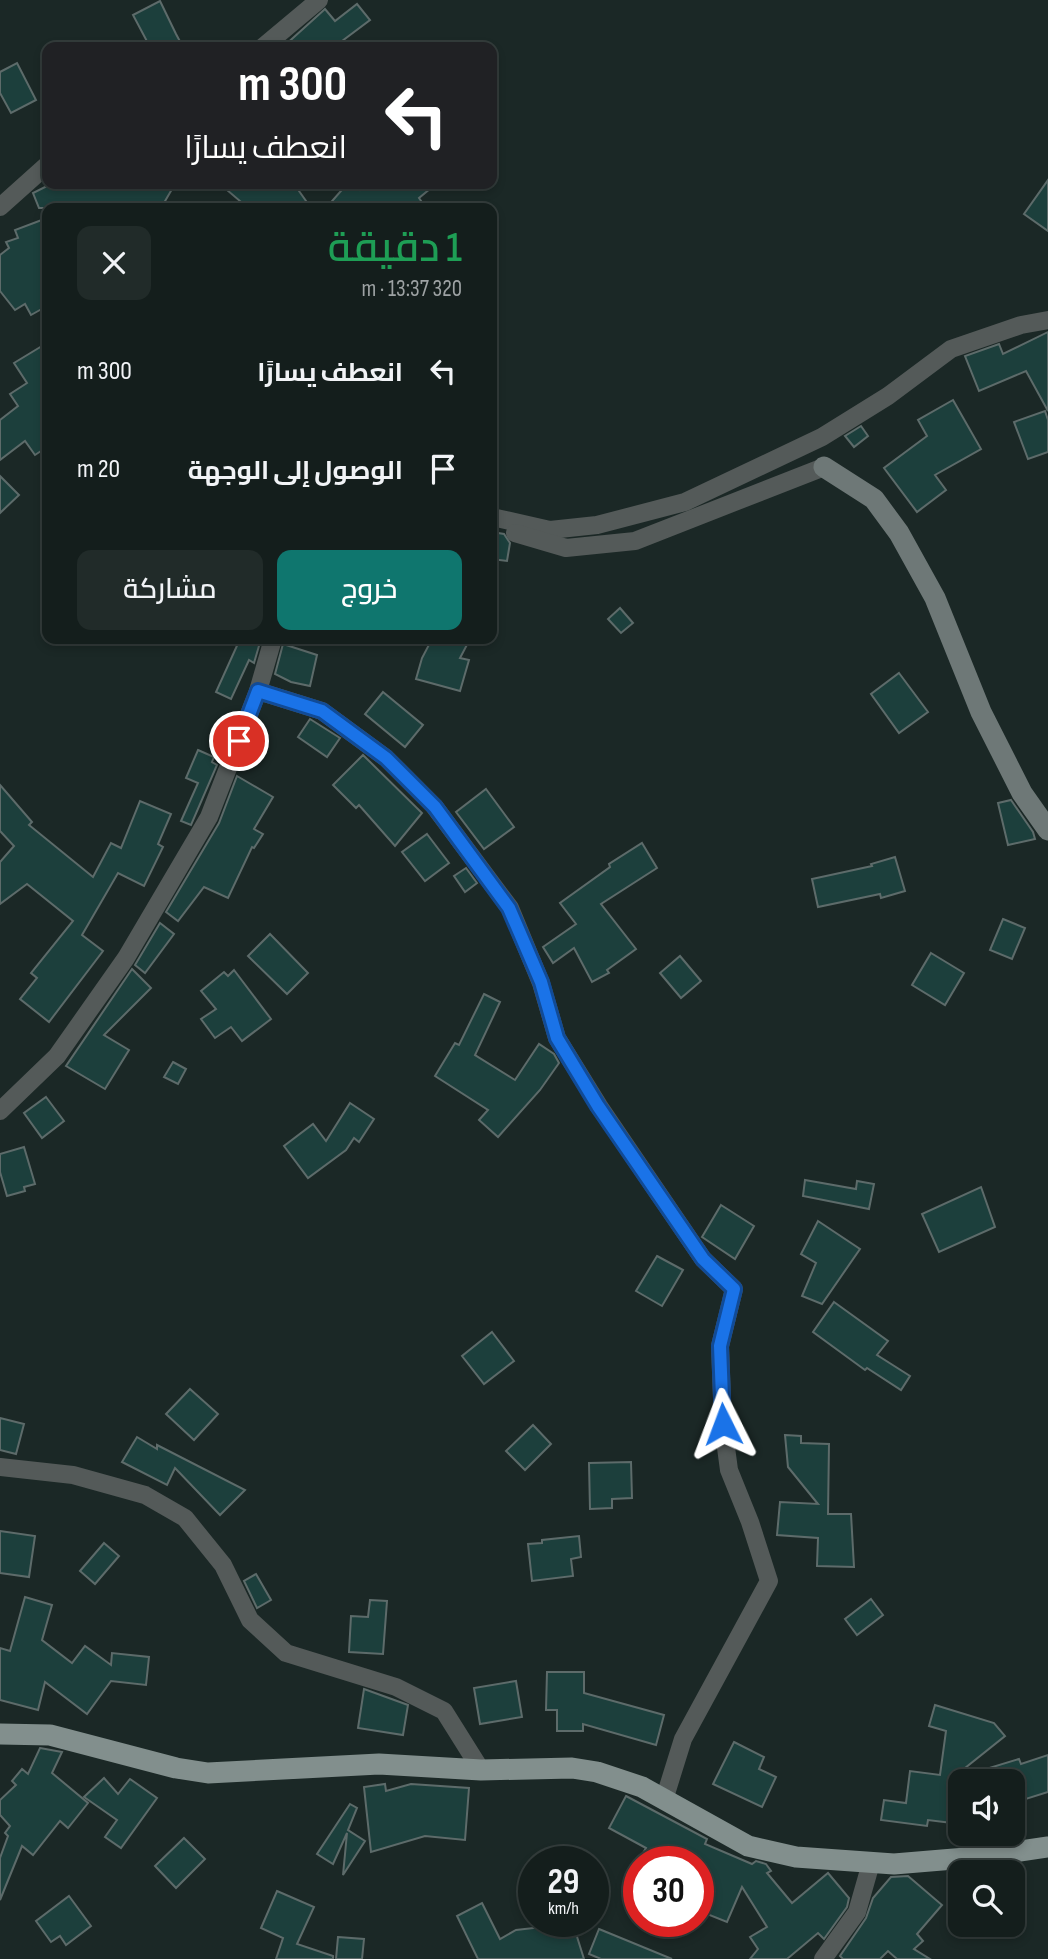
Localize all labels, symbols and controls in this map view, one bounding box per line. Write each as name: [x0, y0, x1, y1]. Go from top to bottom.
text: 300 m: [238, 56, 347, 115]
icon: left: [371, 70, 462, 161]
text: انعطف يسارًا: [184, 129, 347, 168]
text: 1 دقيقة: [328, 223, 462, 274]
button: close: [77, 226, 151, 300]
text: 320 m · 13:37: [361, 275, 462, 303]
icon: left: [424, 352, 462, 390]
text: 300 m: [77, 356, 132, 387]
text: انعطف يسارًا: [257, 358, 403, 389]
icon: arrive: [424, 450, 462, 488]
text: 20 m: [77, 454, 120, 485]
text: الوصول إلى الوجهة: [188, 456, 403, 487]
button: مشاركة: [77, 550, 263, 630]
button: خروج: [277, 550, 462, 630]
pin: [209, 711, 269, 771]
icon: arrive: [220, 722, 258, 760]
position arrow: [686, 1387, 760, 1461]
map controls: [948, 1769, 1025, 1937]
button: sound: [948, 1769, 1025, 1846]
speed limit sign: 30: [623, 1846, 714, 1937]
button: search: [948, 1860, 1025, 1937]
text: 29: [548, 1861, 579, 1904]
text: km/h: [548, 1898, 579, 1919]

